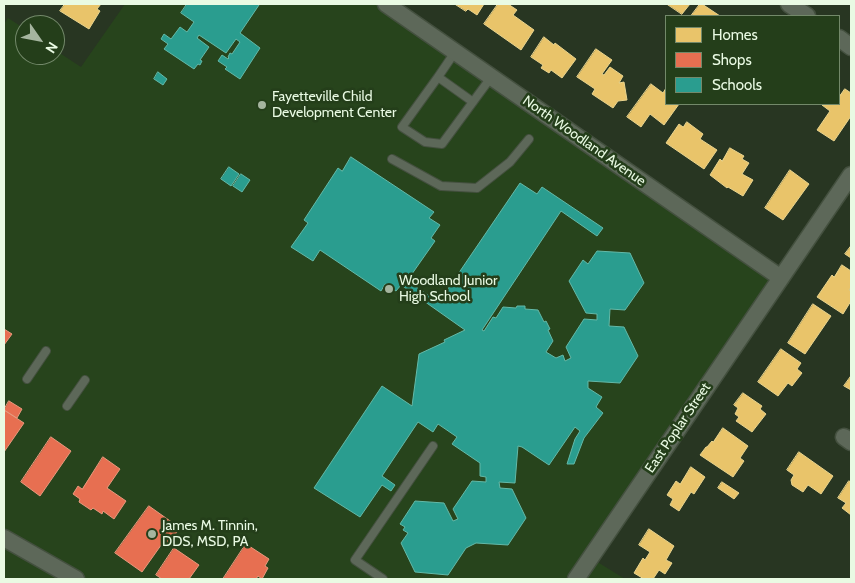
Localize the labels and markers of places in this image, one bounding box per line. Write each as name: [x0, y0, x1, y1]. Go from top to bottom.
place label: Fayetteville Child Development Center: [272, 89, 396, 121]
marker: Fayetteville Child Development Center: [256, 99, 268, 111]
place label: Woodland Junior High School: [399, 273, 497, 306]
marker: Woodland Junior High School: [383, 283, 395, 295]
place label: James M. Tinnin, DDS, MSD, PA: [162, 518, 258, 550]
marker: James M. Tinnin, DDS, MSD, PA: [146, 528, 158, 540]

